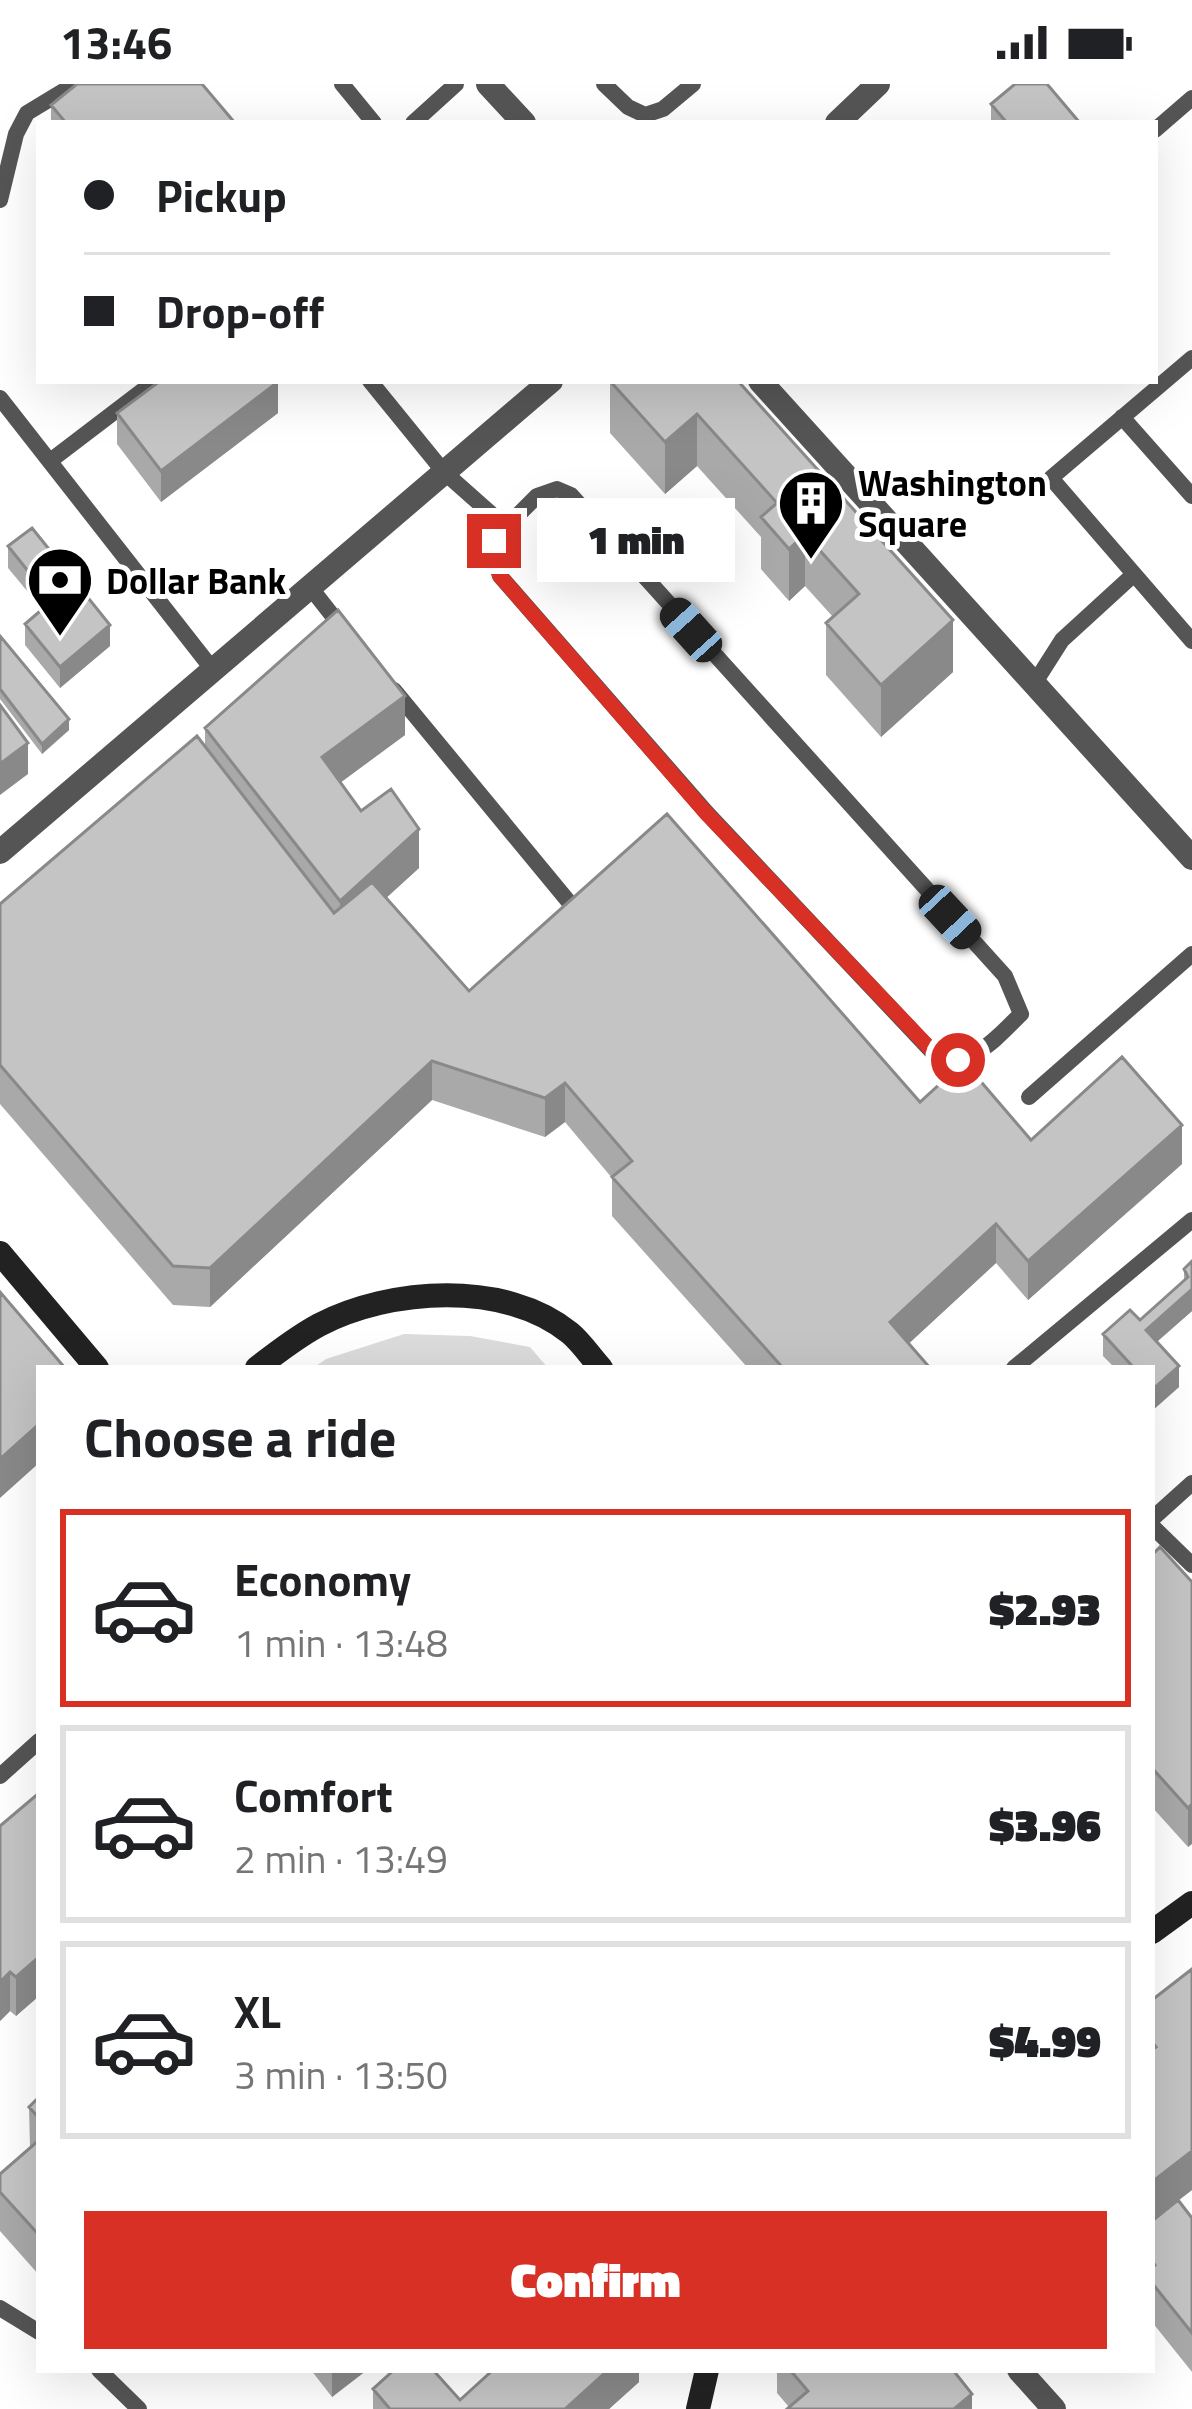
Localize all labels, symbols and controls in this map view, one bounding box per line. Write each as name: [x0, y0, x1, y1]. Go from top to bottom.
text: 13:46: [60, 8, 172, 76]
text: Pickup: [156, 161, 287, 229]
text: Drop-off: [156, 277, 324, 345]
place label: Washington Square: [858, 455, 1047, 551]
building icon: Washington Square: [776, 468, 846, 562]
callout: 1 min: [536, 499, 734, 583]
text: 1 min: [588, 510, 684, 569]
route end: [467, 514, 521, 568]
bank icon: Dollar Bank: [25, 545, 95, 639]
place label: Dollar Bank: [106, 553, 286, 608]
car: [654, 591, 728, 669]
car: [912, 878, 988, 956]
route start: [931, 1033, 985, 1087]
text: Choose a ride: [84, 1396, 396, 1478]
text: Economy: [234, 1545, 411, 1613]
icon: car: [90, 1554, 198, 1662]
text: $2.93: [989, 1574, 1101, 1642]
text: 1 min · 13:48: [234, 1613, 448, 1672]
text: Comfort: [234, 1761, 393, 1829]
icon: car: [90, 1770, 198, 1878]
text: $3.96: [989, 1790, 1101, 1858]
text: 2 min · 13:49: [234, 1829, 448, 1888]
text: XL: [234, 1977, 281, 2045]
icon: car: [90, 1986, 198, 2094]
text: $4.99: [989, 2006, 1101, 2074]
text: 3 min · 13:50: [234, 2045, 448, 2104]
button: Confirm: [84, 2211, 1107, 2349]

